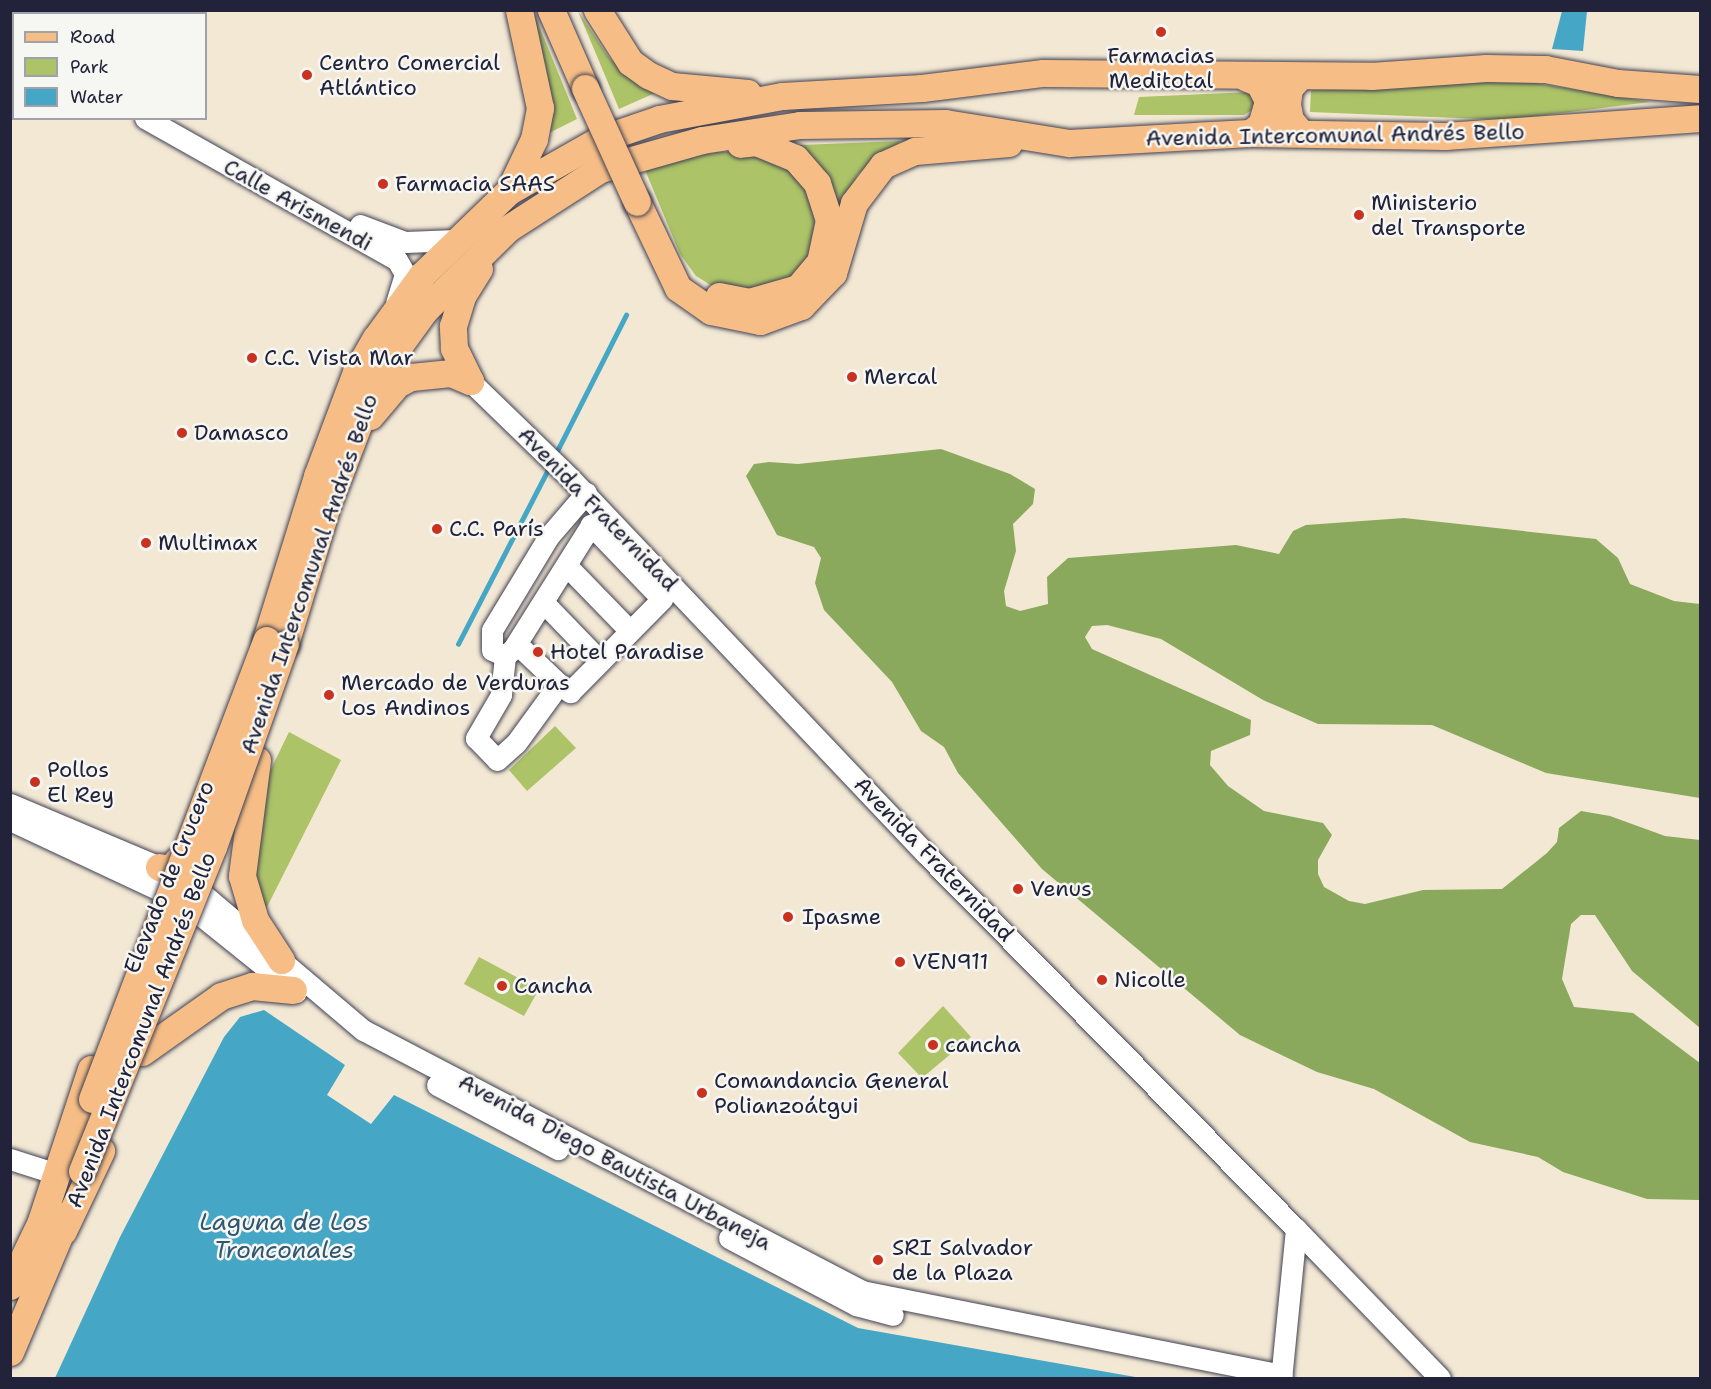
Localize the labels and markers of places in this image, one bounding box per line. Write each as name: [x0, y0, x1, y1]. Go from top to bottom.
marker: Farmacias Meditotal: [1154, 25, 1168, 39]
place label: Farmacias Meditotal: [1107, 42, 1215, 94]
place label: Centro Comercial Atlántico: [319, 49, 500, 100]
marker: Centro Comercial Atlántico: [300, 68, 314, 82]
place label: Farmacia SAAS: [395, 171, 555, 197]
marker: Farmacia SAAS: [376, 177, 390, 191]
place label: Ministerio del Transporte: [1371, 189, 1526, 240]
marker: Ministerio del Transporte: [1352, 208, 1366, 222]
place label: C.C. Vista Mar: [264, 345, 414, 371]
marker: C.C. Vista Mar: [245, 351, 259, 365]
place label: Mercal: [864, 364, 937, 390]
marker: Mercal: [845, 370, 859, 384]
place label: Damasco: [194, 420, 289, 446]
marker: Damasco: [175, 426, 189, 440]
place label: C.C. París: [449, 516, 544, 542]
marker: C.C. París: [430, 522, 444, 536]
place label: Multimax: [158, 530, 257, 556]
marker: Multimax: [139, 536, 153, 550]
place label: Hotel Paradise: [550, 639, 705, 665]
marker: Hotel Paradise: [531, 645, 545, 659]
place label: Mercado de Verduras Los Andinos: [341, 669, 570, 720]
marker: Mercado de Verduras Los Andinos: [322, 688, 336, 702]
place label: Pollos El Rey: [47, 756, 114, 807]
marker: Pollos El Rey: [28, 775, 42, 789]
place label: Venus: [1030, 876, 1092, 902]
marker: Venus: [1011, 882, 1025, 896]
place label: Ipasme: [802, 904, 881, 930]
marker: Ipasme: [779, 908, 797, 926]
place label: VEN911: [912, 949, 989, 975]
marker: VEN911: [893, 955, 907, 969]
place label: Nicolle: [1114, 967, 1186, 993]
place label: Cancha: [514, 973, 592, 999]
marker: Nicolle: [1095, 973, 1109, 987]
marker: Cancha: [495, 979, 509, 993]
place label: cancha: [945, 1032, 1021, 1058]
marker: cancha: [926, 1038, 940, 1052]
place label: Comandancia General Polianzoátgui: [714, 1067, 948, 1118]
marker: Comandancia General Polianzoátgui: [695, 1086, 709, 1100]
place label: SRI Salvador de la Plaza: [892, 1234, 1033, 1286]
marker: SRI Salvador de la Plaza: [869, 1251, 887, 1269]

